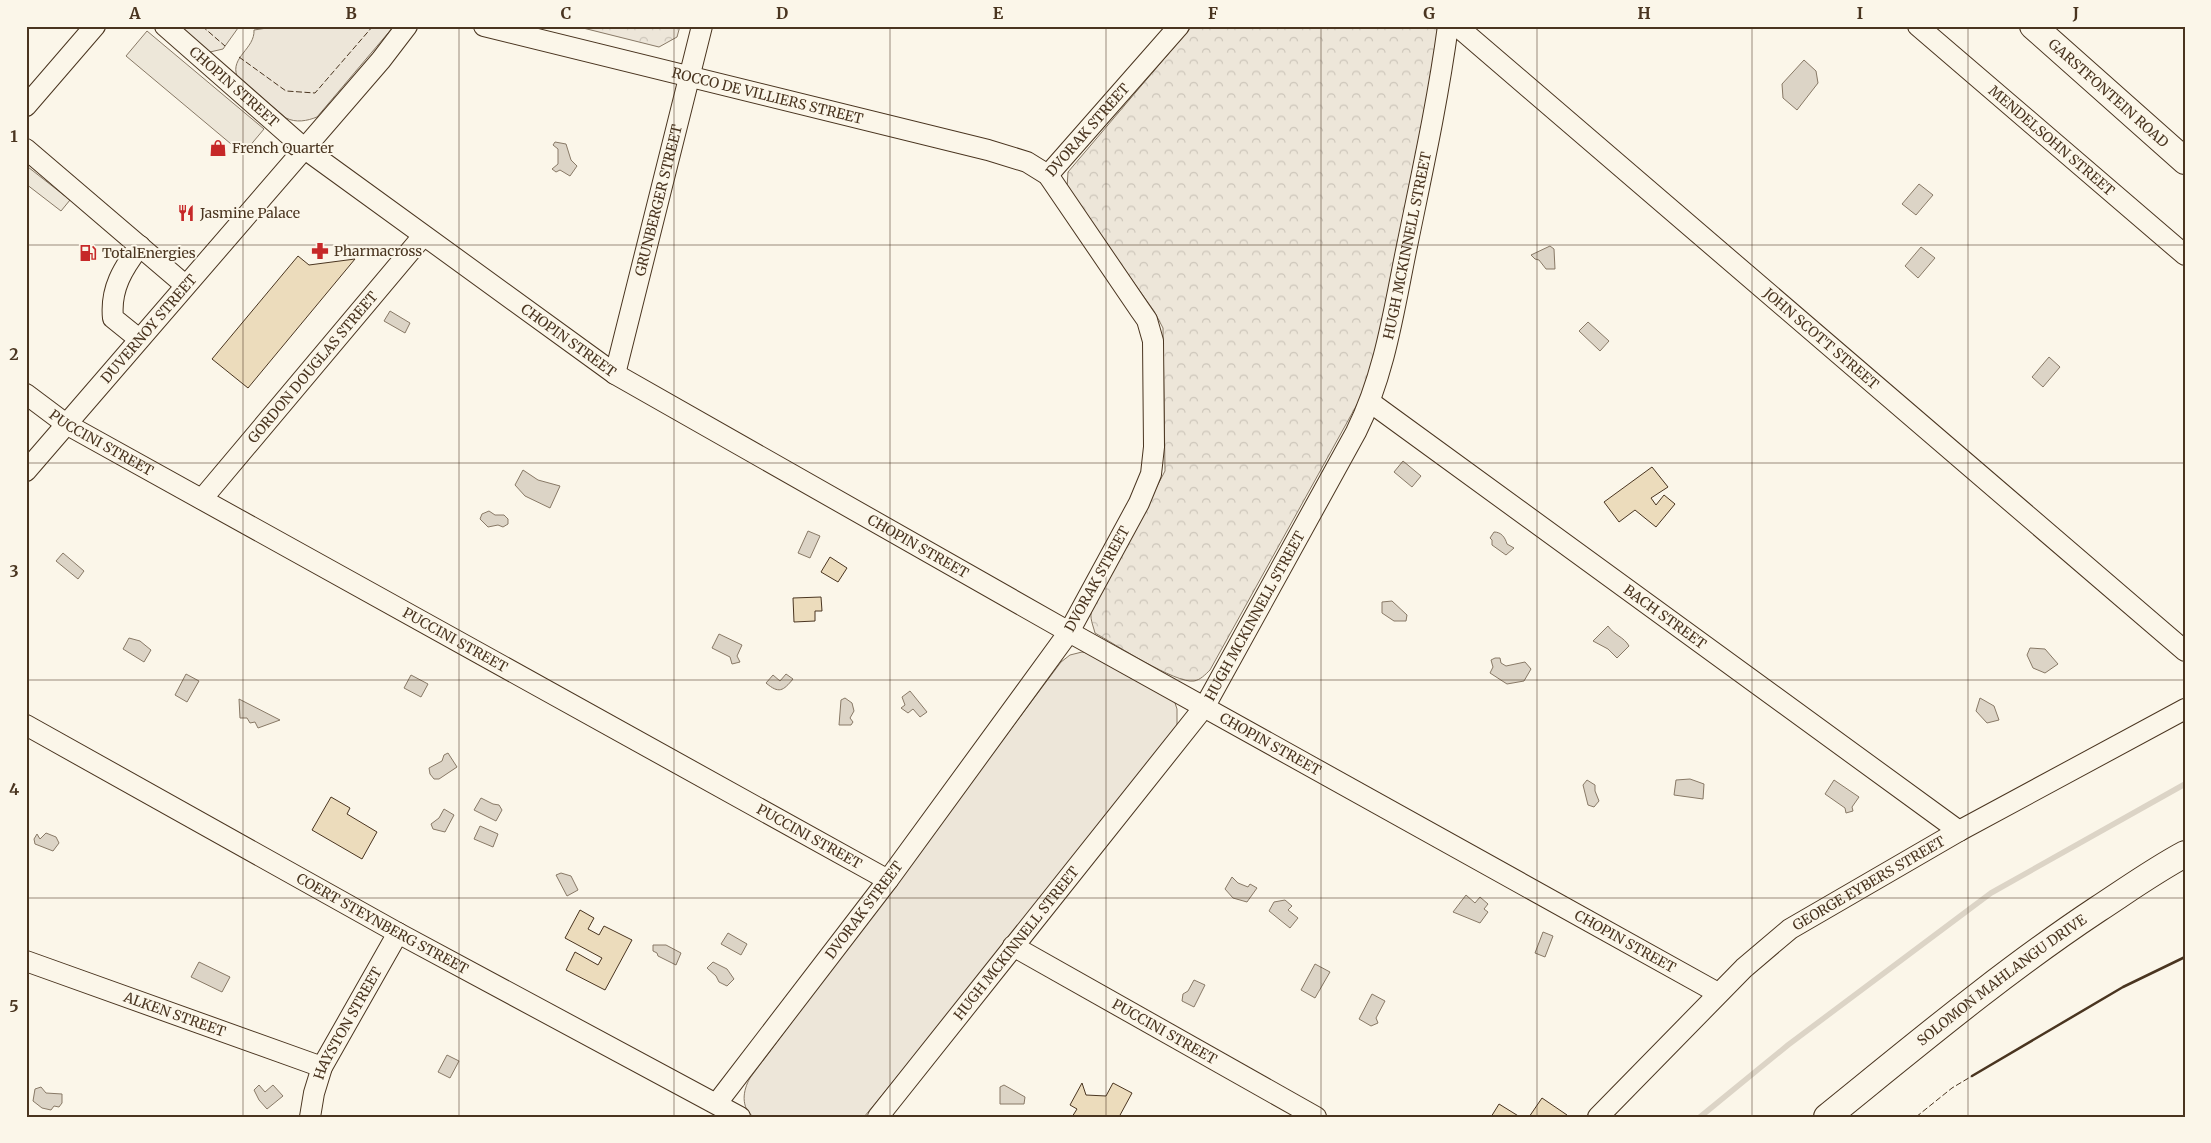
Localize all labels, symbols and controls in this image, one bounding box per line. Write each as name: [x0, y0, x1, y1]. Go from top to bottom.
text: A: [128, 3, 141, 23]
text: B: [345, 3, 357, 23]
text: C: [561, 3, 571, 23]
text: D: [776, 3, 788, 23]
text: E: [993, 3, 1004, 23]
text: F: [1208, 3, 1218, 23]
text: G: [1423, 3, 1435, 23]
text: H: [1637, 3, 1651, 23]
text: I: [1857, 3, 1863, 23]
text: J: [2072, 3, 2079, 23]
street label: GARSTFONTEIN ROAD: [2045, 35, 2173, 152]
street label: CHOPIN STREET: [186, 43, 283, 131]
street label: ROCCO DE VILLIERS STREET: [670, 64, 865, 128]
street label: DVORAK STREET: [1042, 79, 1134, 180]
street label: MENDELSOHN STREET: [1985, 82, 2119, 200]
street label: GRUNBERGER STREET: [631, 122, 686, 278]
text: 1: [10, 126, 18, 146]
shop icon: French Quarter: [208, 138, 228, 158]
place label: French Quarter: [232, 139, 334, 157]
street label: HUGH MCKINNELL STREET: [1379, 150, 1435, 341]
restaurant icon: Jasmine Palace: [176, 203, 196, 223]
place label: Jasmine Palace: [199, 204, 300, 222]
pharmacy icon: Pharmacross: [310, 241, 330, 261]
place label: Pharmacross: [334, 242, 422, 260]
fuel station icon: TotalEnergies: [78, 243, 98, 263]
place label: TotalEnergies: [102, 244, 196, 262]
street label: DUVERNOY STREET: [97, 270, 201, 387]
street label: JOHN SCOTT STREET: [1759, 283, 1883, 393]
street label: GORDON DOUGLAS STREET: [244, 288, 382, 447]
street label: CHOPIN STREET: [517, 300, 620, 381]
text: 2: [9, 344, 19, 364]
street label: PUCCINI STREET: [46, 406, 157, 480]
street label: CHOPIN STREET: [864, 510, 972, 582]
street label: DVORAK STREET: [1061, 523, 1134, 635]
street label: HUGH MCKINNELL STREET: [1201, 528, 1309, 704]
text: 3: [9, 561, 19, 581]
street label: BACH STREET: [1620, 581, 1710, 653]
street label: PUCCINI STREET: [399, 604, 511, 676]
street label: CHOPIN STREET: [1216, 709, 1324, 780]
text: 4: [9, 779, 19, 799]
street label: PUCCINI STREET: [754, 800, 865, 873]
street label: GEORGE EYBERS STREET: [1789, 832, 1948, 935]
street label: DVORAK STREET: [821, 857, 907, 963]
street label: HUGH MCKINNELL STREET: [950, 863, 1083, 1024]
street label: COERT STEYNBERG STREET: [293, 869, 472, 978]
street label: CHOPIN STREET: [1571, 906, 1679, 977]
street label: SOLOMON MAHLANGU DRIVE: [1913, 910, 2090, 1050]
street label: HAYSTON STREET: [310, 964, 386, 1082]
street label: ALKEN STREET: [120, 987, 228, 1041]
street label: PUCCINI STREET: [1109, 995, 1220, 1068]
text: 5: [9, 996, 19, 1016]

